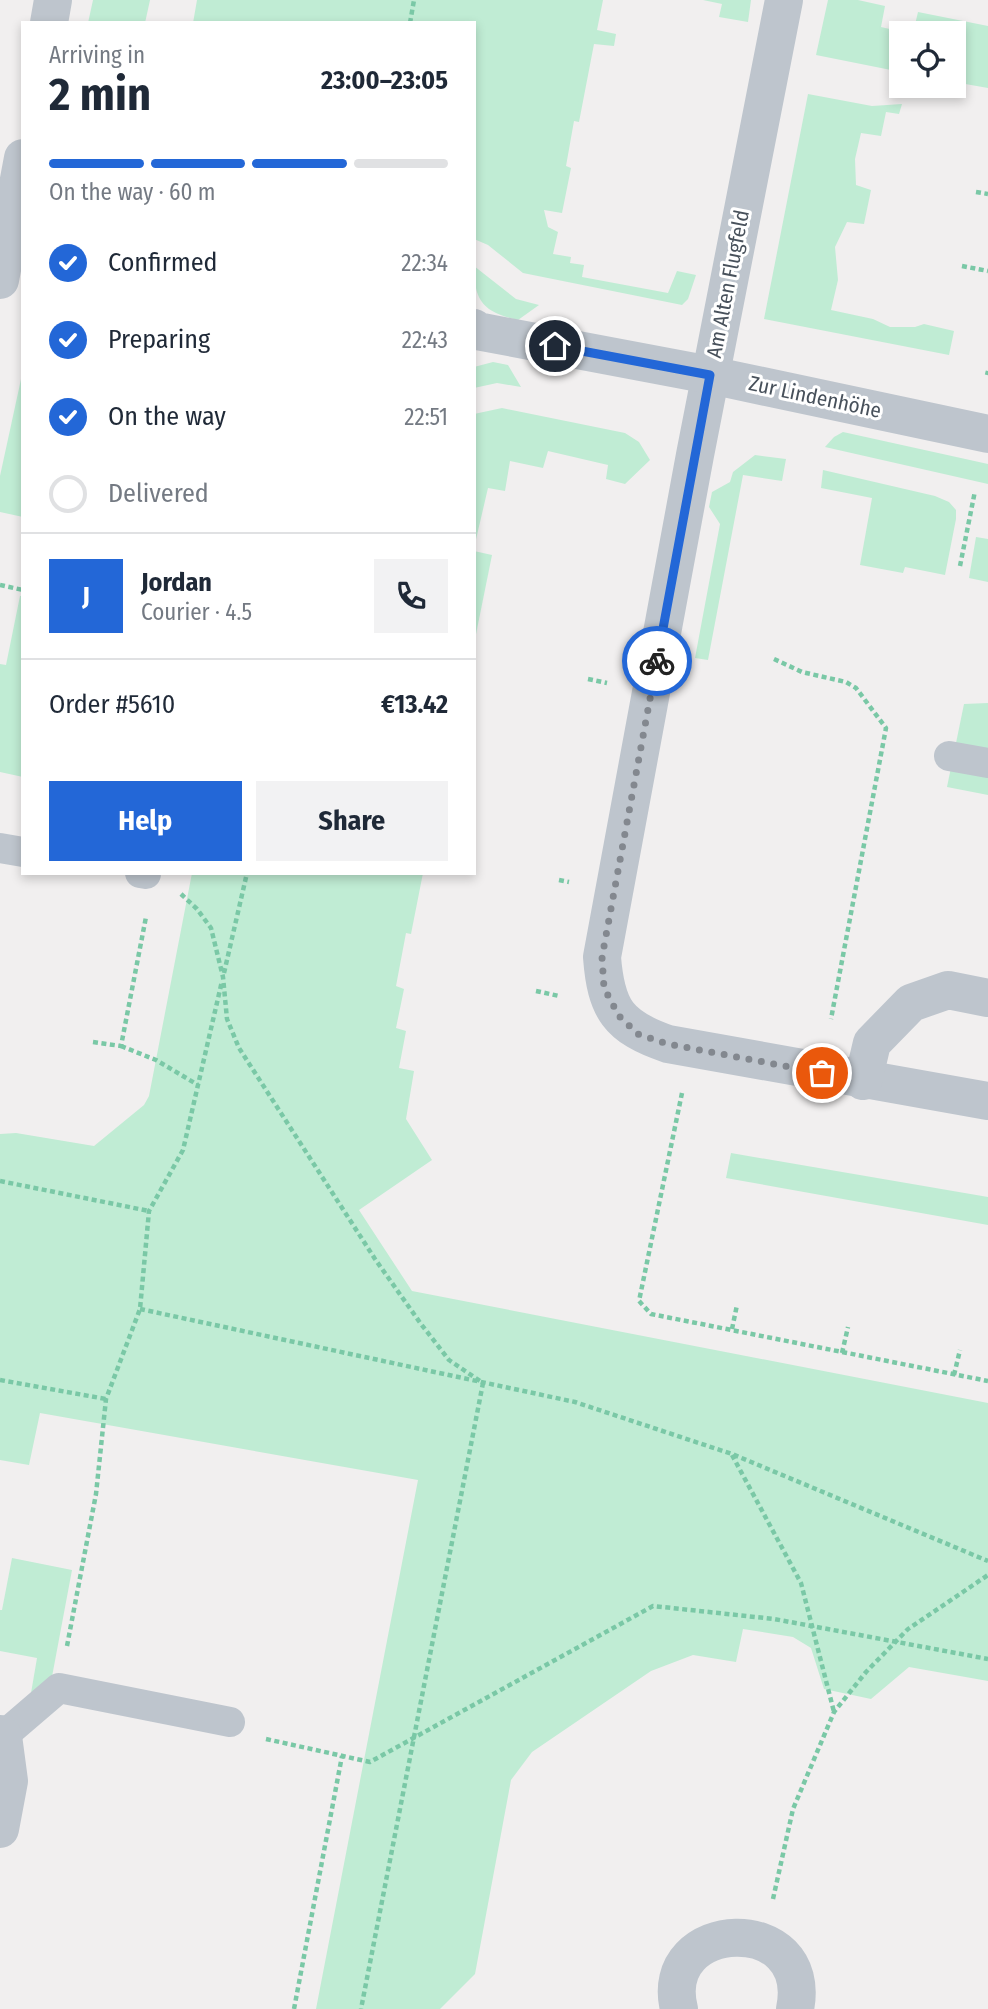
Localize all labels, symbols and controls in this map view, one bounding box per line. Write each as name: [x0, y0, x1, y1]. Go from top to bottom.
map controls: [889, 21, 966, 98]
button: locate: [889, 21, 966, 98]
text: Arriving in: [49, 41, 145, 69]
text: 23:00–23:05: [321, 65, 448, 96]
text: 2 min: [49, 67, 151, 122]
text: On the way · 60 m: [49, 178, 216, 206]
street label: Am Alten Flugfeld: [701, 208, 755, 360]
icon: check: [49, 244, 87, 282]
text: Confirmed: [108, 247, 218, 278]
text: 22:34: [401, 249, 448, 277]
pin: [525, 316, 585, 376]
icon: check: [49, 321, 87, 359]
text: Preparing: [108, 324, 210, 355]
text: 22:43: [402, 326, 448, 354]
icon: home: [536, 327, 574, 365]
street label: Zur Lindenhöhe: [746, 370, 884, 424]
icon: check: [49, 398, 87, 436]
text: On the way: [108, 401, 226, 432]
text: 22:51: [404, 403, 448, 431]
text: Delivered: [108, 478, 209, 509]
button: phone: [374, 559, 448, 633]
text: Jordan: [141, 567, 212, 598]
text: J: [82, 581, 90, 612]
text: Courier · 4.5: [141, 598, 252, 626]
courier: [622, 626, 692, 696]
icon: bike: [638, 642, 676, 680]
text: Order #5610: [49, 689, 175, 720]
text: €13.42: [381, 689, 448, 720]
button: Help: [49, 781, 242, 861]
button: Share: [256, 781, 448, 861]
pin: [792, 1043, 852, 1103]
icon: bag: [803, 1054, 841, 1092]

